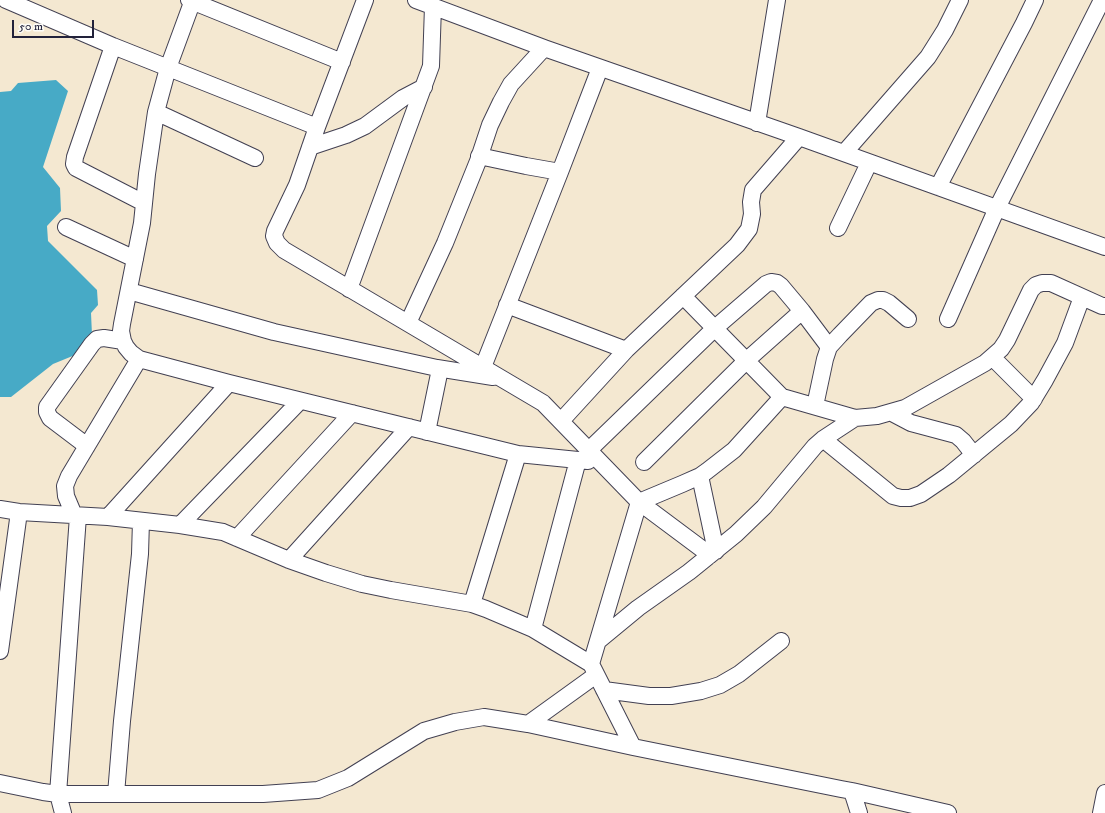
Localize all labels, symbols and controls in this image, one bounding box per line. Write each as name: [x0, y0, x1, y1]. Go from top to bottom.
scale bar: [14, 12, 96, 38]
text: 50 m: [19, 19, 43, 34]

